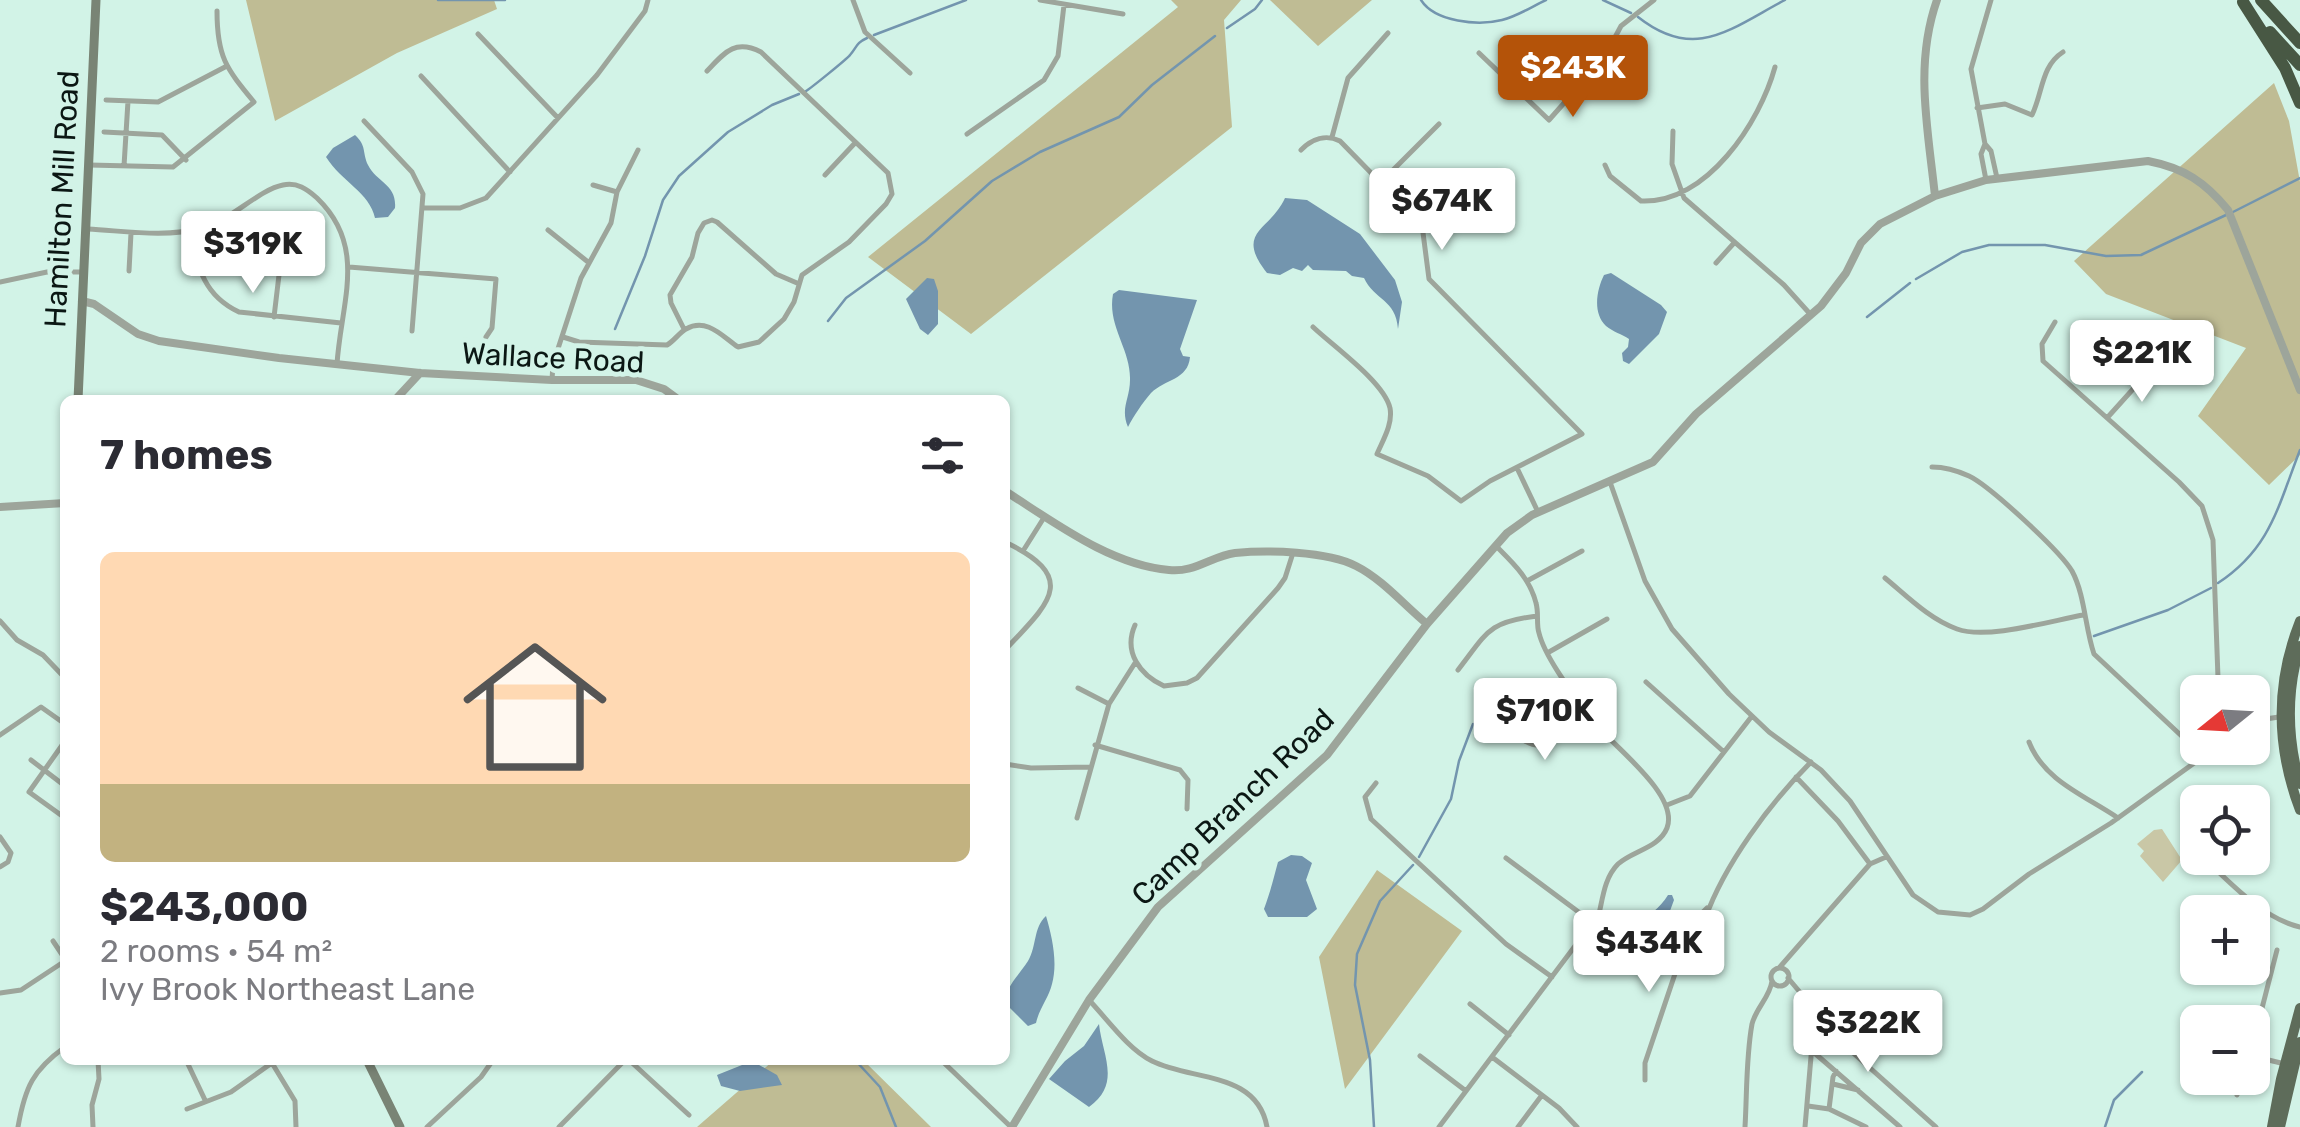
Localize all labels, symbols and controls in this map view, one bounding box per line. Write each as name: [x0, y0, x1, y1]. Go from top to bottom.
pin: $243K: [1503, 35, 1643, 120]
text: $243K: [1520, 48, 1626, 86]
street label: Hamilton Mill Road: [37, 69, 87, 329]
pin: $674K: [1372, 168, 1512, 253]
text: $674K: [1391, 181, 1493, 219]
pin: $319K: [183, 211, 323, 296]
text: $319K: [203, 224, 303, 262]
pin: $221K: [2072, 320, 2212, 405]
text: $221K: [2092, 333, 2192, 371]
street label: Wallace Road: [461, 335, 645, 381]
icon: filters: [915, 428, 970, 483]
text: 7 homes: [100, 430, 273, 480]
icon: home: [445, 617, 625, 797]
north arrow: [2180, 675, 2270, 765]
map controls: [2180, 675, 2270, 1095]
pin: $710K: [1475, 678, 1615, 763]
text: $710K: [1496, 691, 1594, 729]
street label: Camp Branch Road: [1124, 701, 1342, 913]
button: locate: [2180, 785, 2270, 875]
text: $243,000: [100, 882, 309, 932]
button: +: [2180, 895, 2270, 985]
pin: $434K: [1579, 910, 1719, 995]
text: $434K: [1595, 923, 1703, 961]
text: 2 rooms · 54 m²: [100, 932, 332, 970]
text: Ivy Brook Northeast Lane: [100, 970, 475, 1008]
pin: $322K: [1798, 990, 1938, 1075]
text: $322K: [1815, 1003, 1921, 1041]
button: −: [2180, 1005, 2270, 1095]

